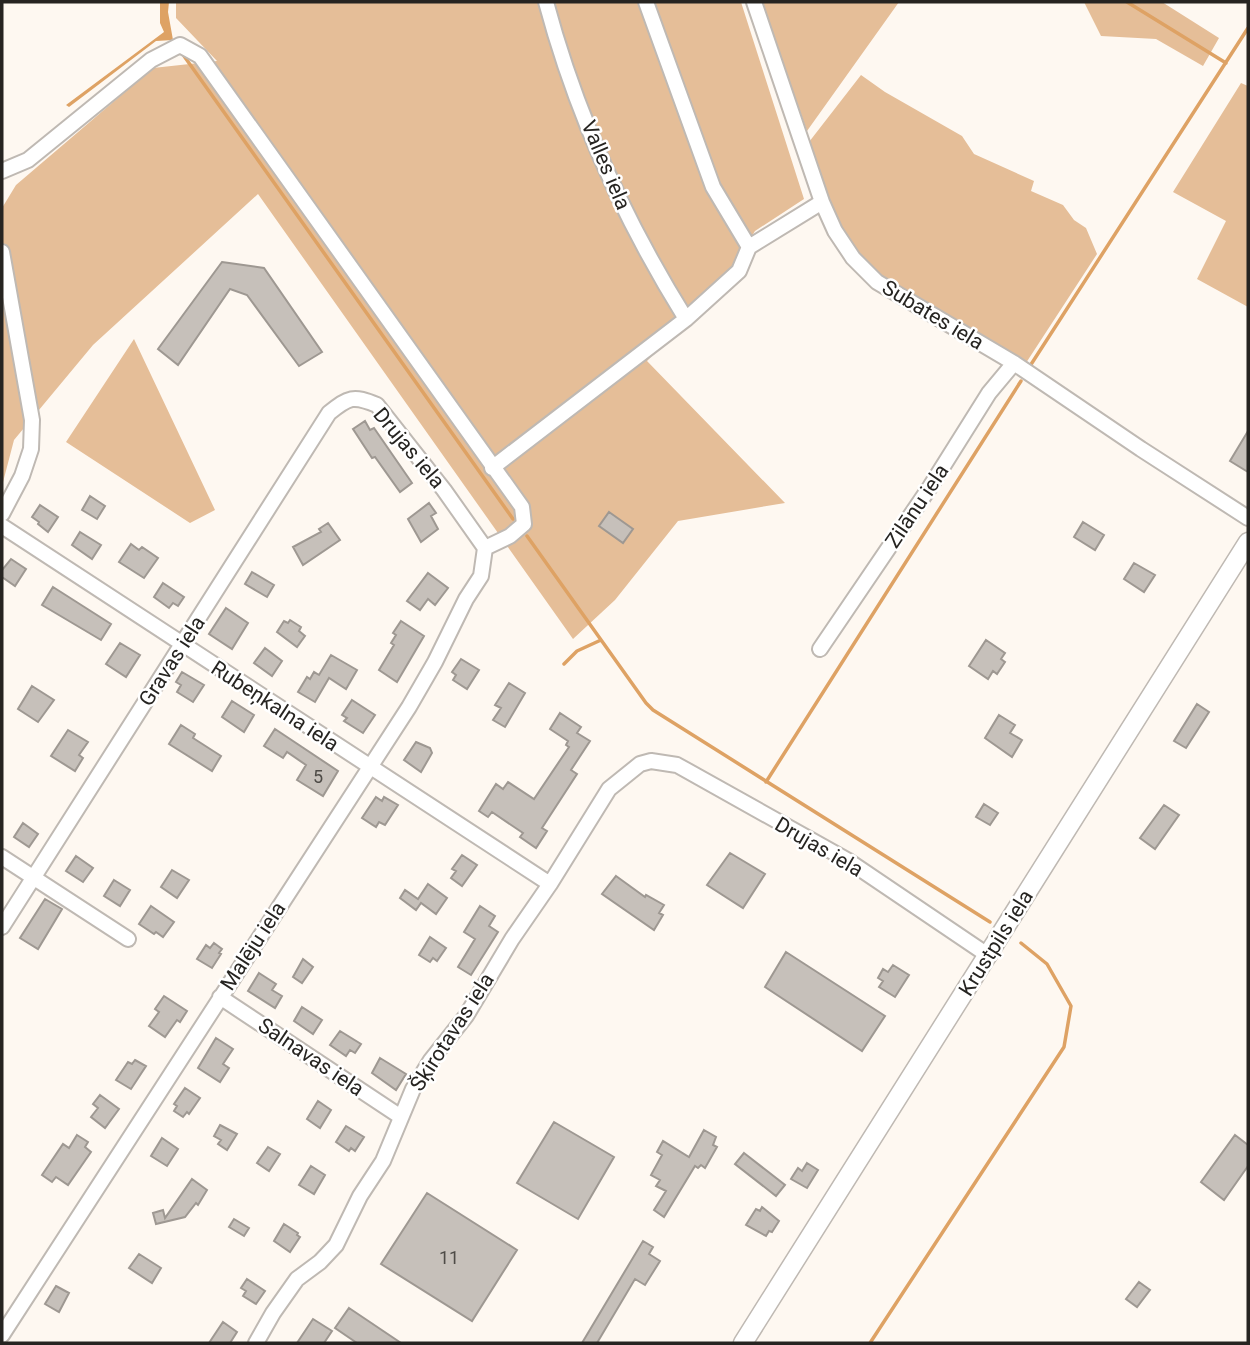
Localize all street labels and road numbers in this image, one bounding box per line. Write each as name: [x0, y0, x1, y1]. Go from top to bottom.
street label: Valles iela: [576, 117, 636, 213]
street label: Subates iela: [878, 275, 988, 355]
street label: Drujas iela: [368, 403, 450, 493]
street label: Zilānu iela: [880, 460, 954, 552]
street label: Gravas iela: [134, 611, 210, 711]
street label: Rubeņkalna iela: [207, 656, 343, 756]
street label: Drujas iela: [771, 812, 867, 882]
street label: Krustpils iela: [954, 886, 1038, 1000]
street label: Malēju iela: [216, 897, 290, 995]
street label: Šķirotavas iela: [405, 969, 499, 1095]
street label: Salnavas iela: [254, 1013, 368, 1101]

